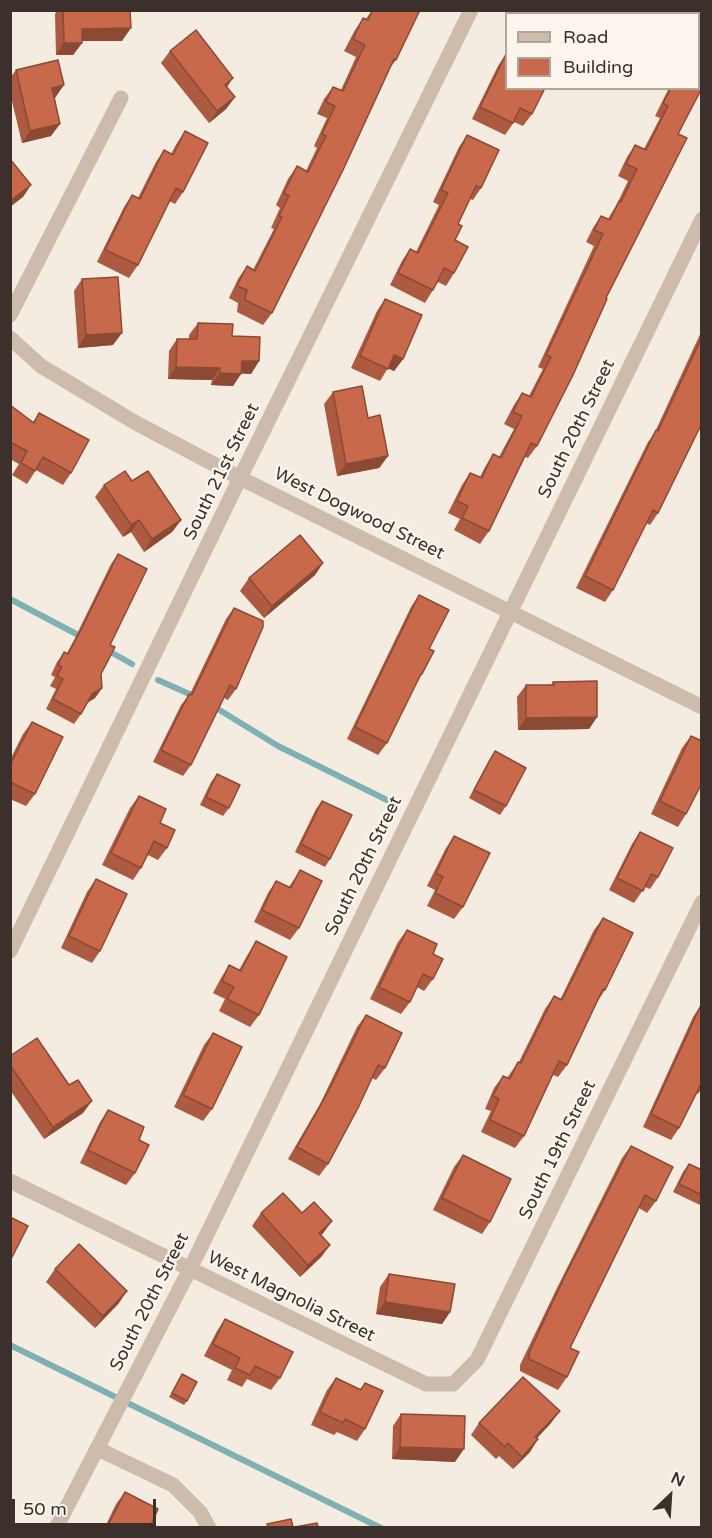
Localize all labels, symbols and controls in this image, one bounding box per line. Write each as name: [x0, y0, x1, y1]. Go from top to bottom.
legend: [505, 12, 700, 90]
text: Road: [563, 26, 608, 48]
text: Building: [563, 56, 633, 78]
street label: South 20th Street: [534, 356, 620, 502]
street label: South 21st Street: [179, 400, 265, 544]
street label: West Dogwood Street: [270, 463, 448, 565]
street label: South 20th Street: [321, 793, 407, 939]
street label: South 19th Street: [515, 1077, 601, 1223]
street label: South 20th Street: [106, 1229, 194, 1375]
street label: West Magnolia Street: [204, 1247, 378, 1347]
north arrow: [640, 1466, 700, 1526]
text: N: [668, 1468, 688, 1491]
scale bar: [15, 1487, 159, 1525]
text: 50 m: [23, 1498, 67, 1520]

